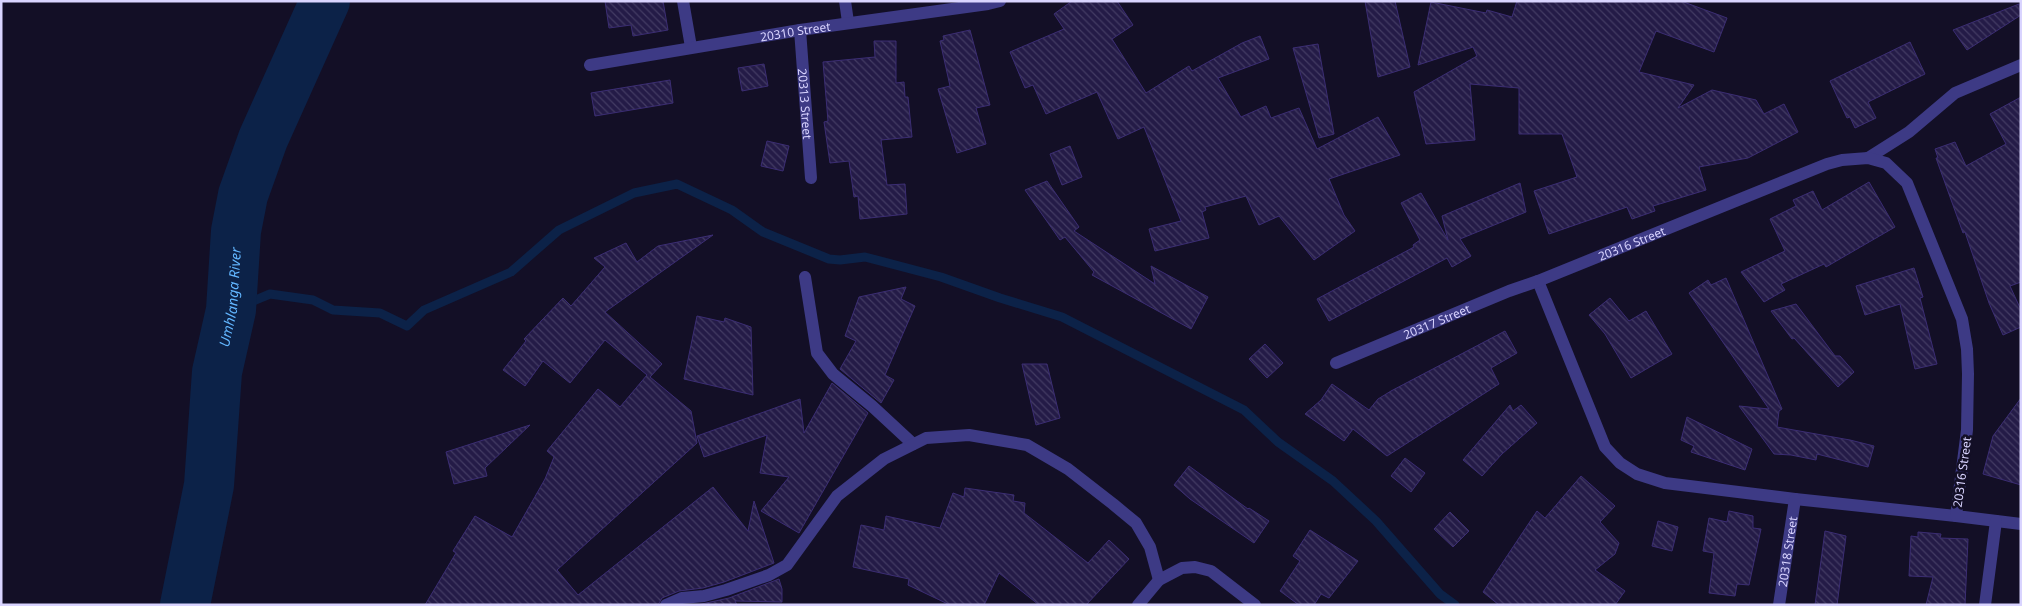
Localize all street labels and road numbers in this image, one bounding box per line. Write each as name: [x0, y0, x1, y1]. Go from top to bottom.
street label: 20310 Street: [759, 17, 832, 45]
street label: 20313 Street: [794, 68, 817, 141]
street label: 20316 Street: [1595, 222, 1668, 264]
street label: 20317 Street: [1401, 299, 1473, 343]
street label: 20316 Street: [1949, 435, 1975, 508]
street label: 20318 Street: [1773, 515, 1801, 588]

